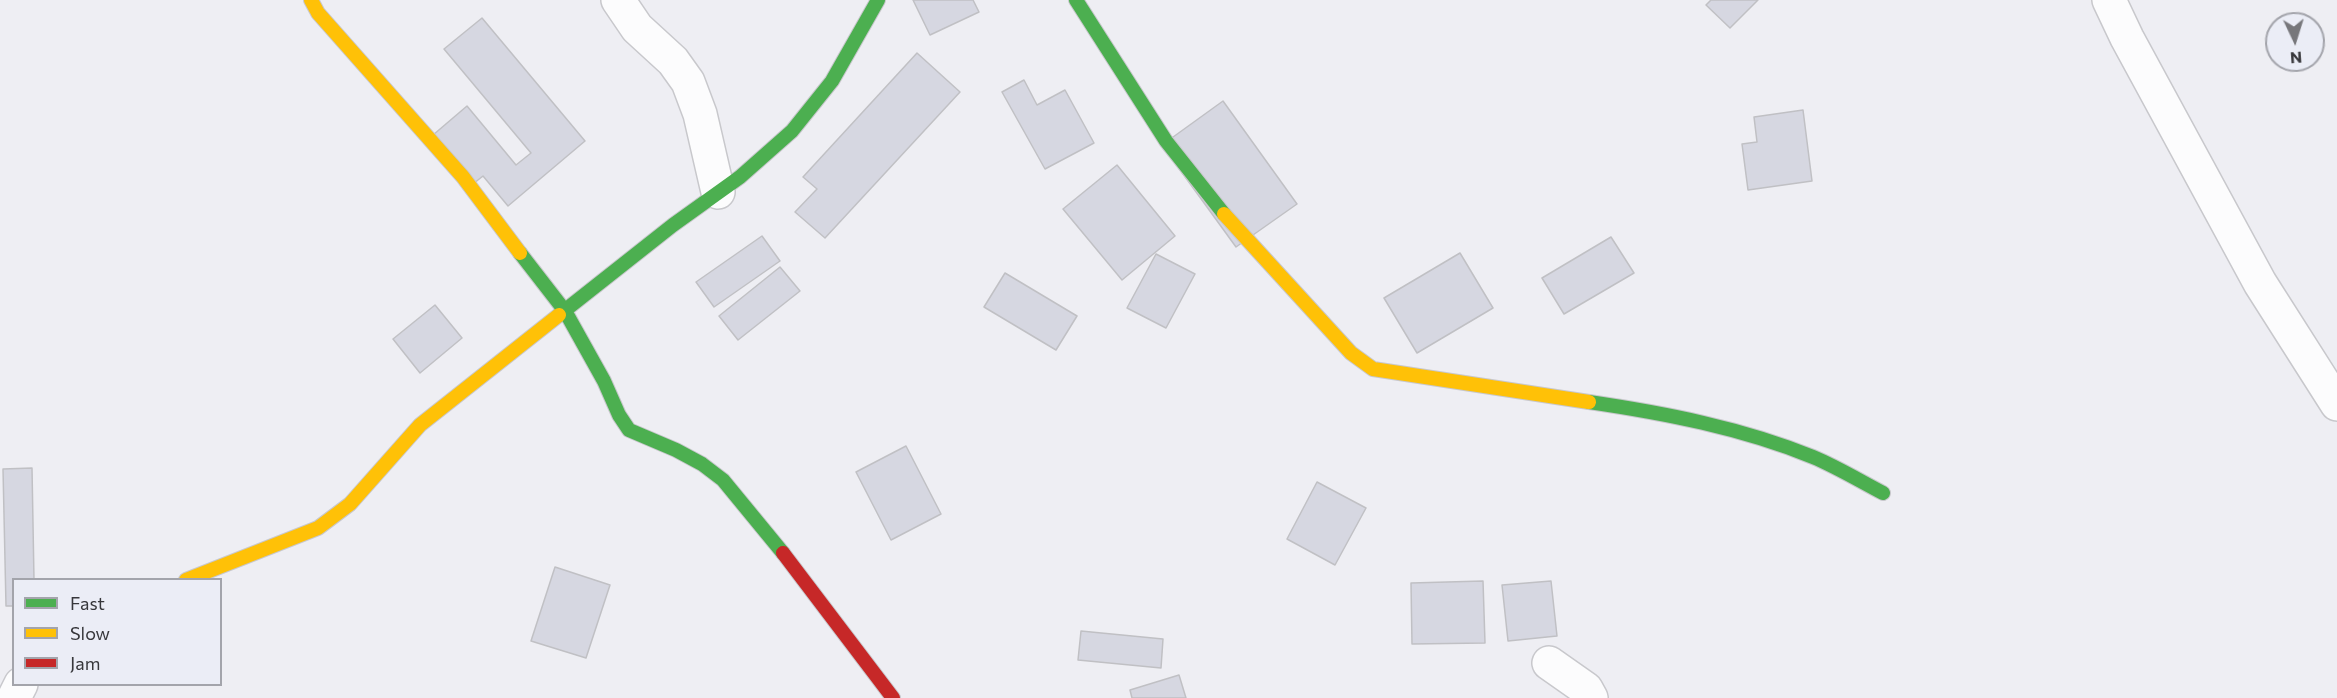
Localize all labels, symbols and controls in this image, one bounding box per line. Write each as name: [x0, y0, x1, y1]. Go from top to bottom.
north arrow: [2265, 12, 2325, 72]
text: N: [2290, 49, 2303, 68]
legend: [12, 578, 222, 686]
text: Fast: [70, 592, 105, 614]
text: Slow: [70, 622, 110, 644]
text: Jam: [70, 652, 100, 674]

